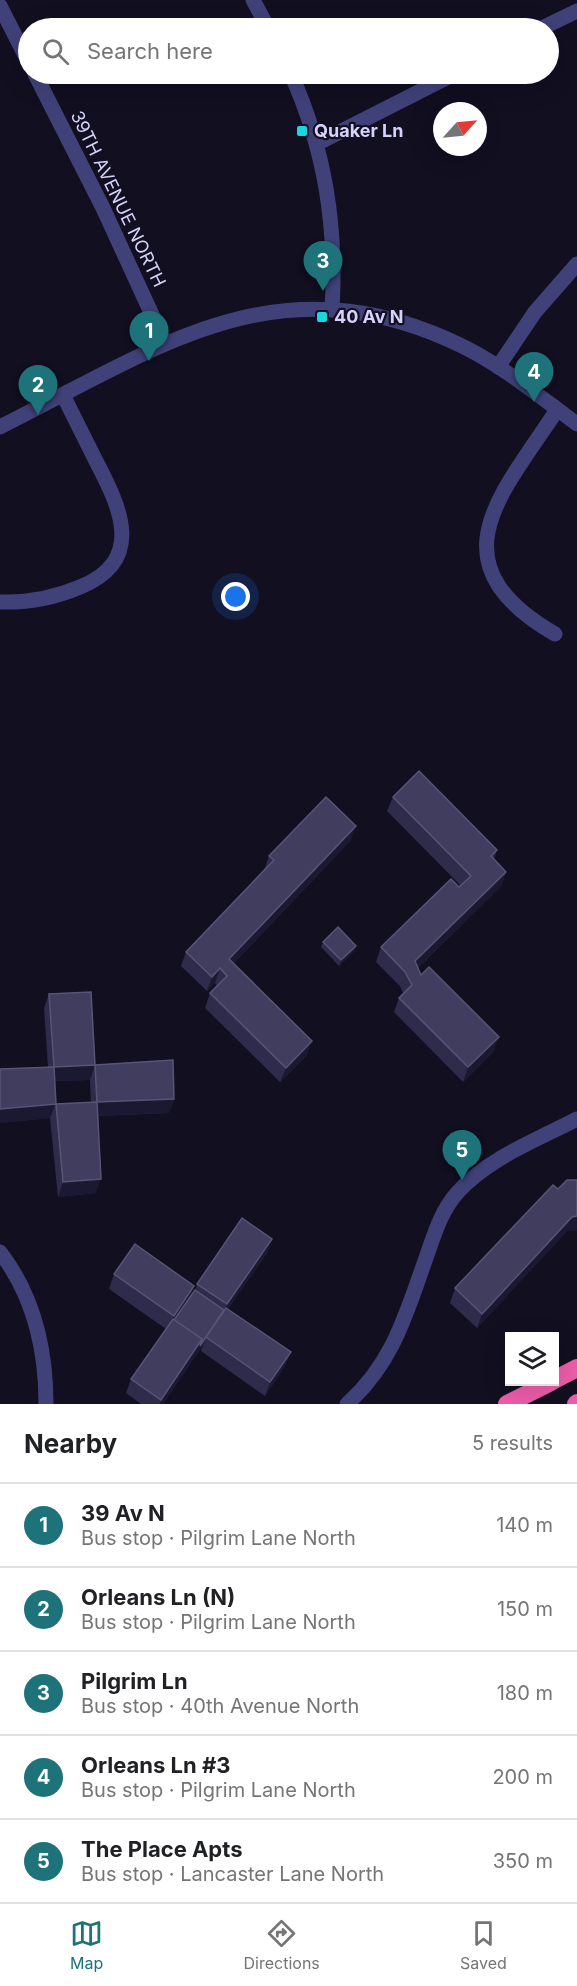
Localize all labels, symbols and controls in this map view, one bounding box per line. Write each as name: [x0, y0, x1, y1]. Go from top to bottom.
search box: [18, 18, 559, 84]
icon: search: [39, 35, 72, 68]
text: Search here: [87, 38, 213, 64]
north arrow: [433, 102, 487, 156]
street label: 39TH AVENUE NORTH: [67, 107, 170, 290]
place label: Quaker Ln: [314, 120, 403, 141]
marker: Quaker Ln: [295, 124, 309, 138]
pin: 3: [304, 242, 342, 291]
place label: 40 Av N: [334, 306, 404, 327]
marker: 40 Av N: [315, 310, 329, 324]
pin: 1: [130, 312, 168, 361]
pin: 4: [514, 352, 554, 402]
pin: 2: [18, 366, 57, 415]
your location: [221, 582, 250, 611]
pin: 5: [442, 1130, 482, 1180]
map controls: [505, 1332, 559, 1386]
button: layers: [505, 1332, 559, 1386]
text: Nearby: [24, 1428, 117, 1459]
text: 5 results: [472, 1431, 553, 1455]
text: 39 Av N: [81, 1500, 165, 1526]
text: 1: [39, 1513, 48, 1537]
text: 140 m: [496, 1513, 553, 1537]
text: Bus stop · Pilgrim Lane North: [81, 1526, 356, 1550]
text: Orleans Ln (N): [81, 1584, 235, 1610]
text: 2: [37, 1597, 50, 1621]
text: 150 m: [497, 1597, 553, 1621]
text: Bus stop · Pilgrim Lane North: [81, 1610, 356, 1634]
text: Pilgrim Ln: [81, 1668, 188, 1694]
text: 3: [37, 1681, 50, 1705]
text: 180 m: [497, 1681, 553, 1705]
text: Bus stop · 40th Avenue North: [81, 1694, 359, 1718]
text: Orleans Ln #3: [81, 1752, 230, 1778]
text: 4: [37, 1765, 50, 1789]
text: 200 m: [492, 1765, 553, 1789]
text: Bus stop · Pilgrim Lane North: [81, 1778, 356, 1802]
text: The Place Apts: [81, 1836, 242, 1862]
text: 5: [37, 1849, 50, 1873]
text: 350 m: [493, 1849, 553, 1873]
text: Bus stop · Lancaster Lane North: [81, 1862, 384, 1886]
tab: Map: [70, 1917, 103, 1973]
tab: Directions: [244, 1917, 320, 1973]
tab: Saved: [460, 1917, 507, 1973]

